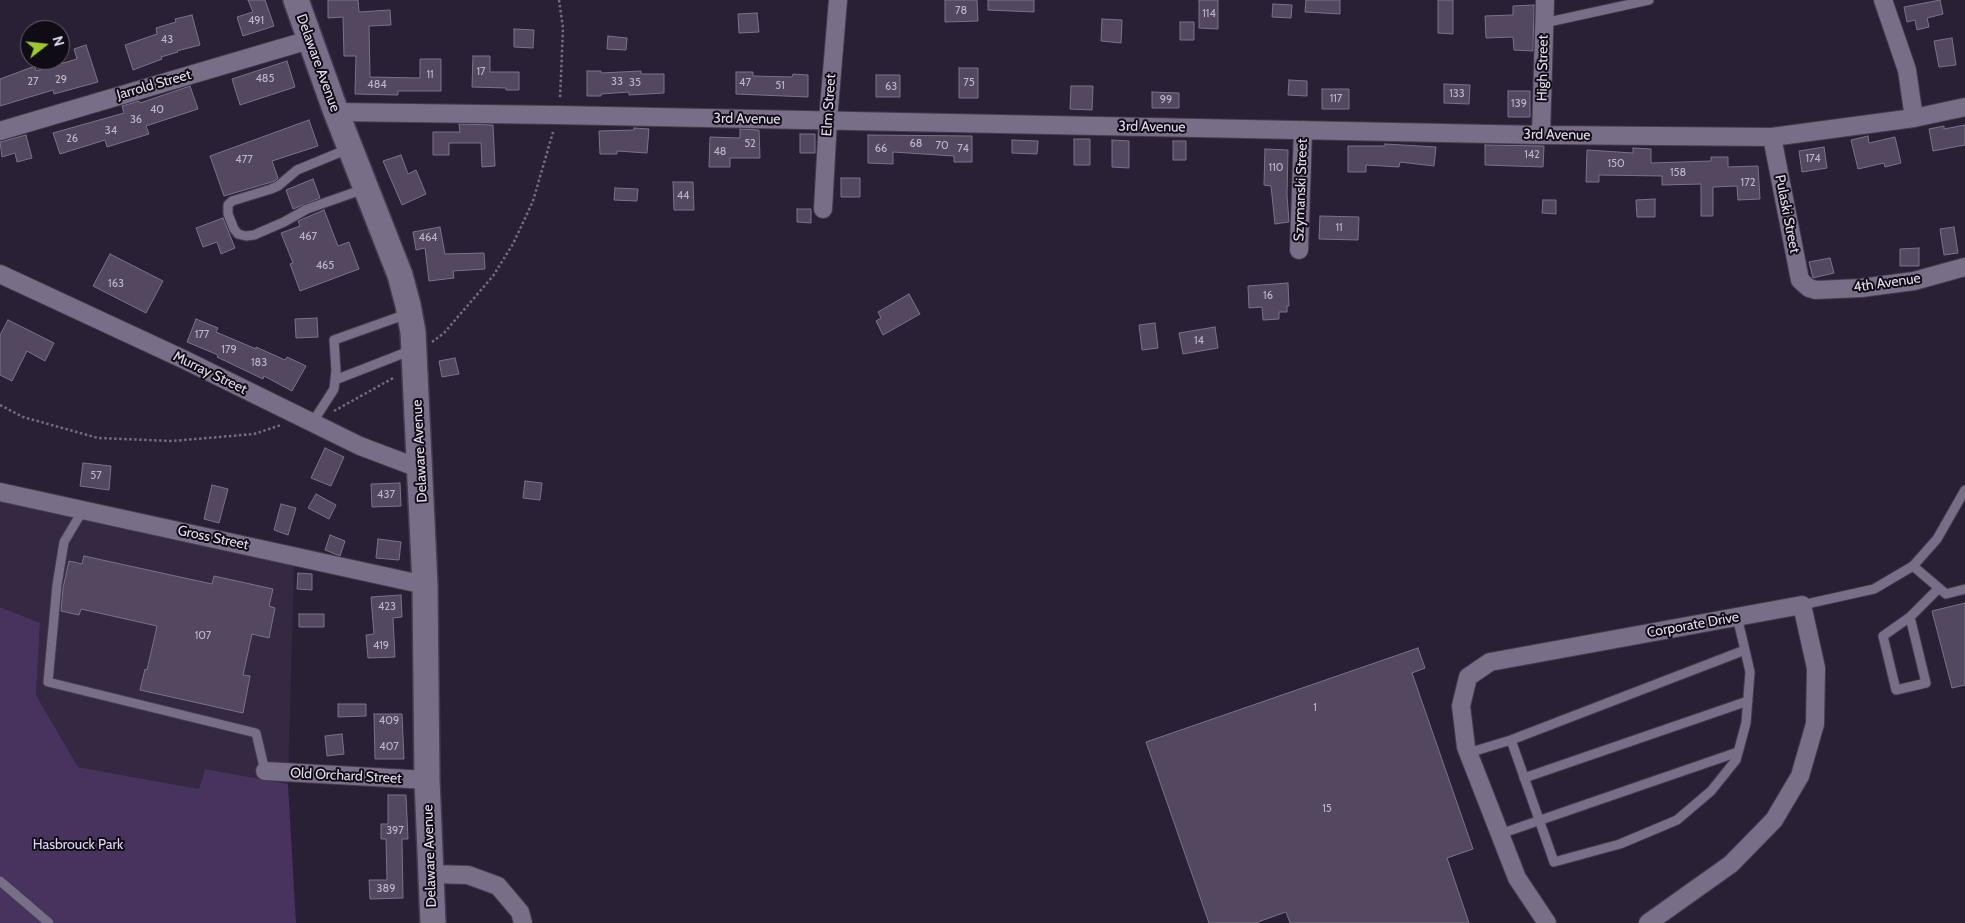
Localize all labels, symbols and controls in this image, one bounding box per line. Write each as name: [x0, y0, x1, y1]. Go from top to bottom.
house number: 78: [955, 4, 967, 18]
house number: 114: [1202, 7, 1216, 21]
street label: Delaware Avenue: [293, 12, 343, 114]
house number: 491: [248, 14, 264, 28]
north arrow: [20, 20, 70, 70]
house number: 43: [161, 33, 173, 47]
text: N: [48, 34, 68, 48]
street label: High Street: [1534, 35, 1552, 101]
house number: 17: [476, 65, 486, 79]
street label: Jarrold Street: [115, 66, 193, 104]
house number: 11: [426, 68, 434, 82]
house number: 485: [256, 72, 274, 86]
house number: 29: [55, 73, 67, 87]
street label: Elm Street: [818, 73, 840, 137]
house number: 27: [27, 75, 39, 89]
house number: 33: [611, 75, 623, 89]
house number: 35: [629, 76, 641, 90]
house number: 47: [739, 76, 751, 90]
house number: 75: [963, 76, 975, 90]
house number: 484: [367, 78, 387, 92]
house number: 51: [775, 79, 785, 93]
house number: 63: [885, 80, 897, 94]
house number: 133: [1449, 87, 1465, 101]
house number: 117: [1330, 92, 1342, 106]
house number: 99: [1160, 93, 1172, 107]
house number: 139: [1511, 97, 1527, 111]
house number: 40: [150, 103, 164, 117]
street label: 3rd Avenue: [713, 110, 781, 128]
house number: 36: [130, 113, 142, 127]
street label: 3rd Avenue: [1118, 118, 1186, 136]
house number: 34: [105, 124, 117, 138]
street label: 3rd Avenue: [1523, 126, 1591, 144]
house number: 26: [66, 132, 78, 146]
house number: 52: [744, 137, 756, 151]
house number: 68: [910, 137, 922, 151]
street label: Szymanski Street: [1291, 138, 1311, 242]
house number: 70: [935, 139, 949, 153]
house number: 66: [875, 142, 887, 156]
house number: 74: [957, 142, 969, 156]
house number: 48: [713, 145, 727, 159]
house number: 142: [1524, 148, 1540, 162]
house number: 174: [1805, 152, 1821, 166]
house number: 477: [235, 153, 253, 167]
house number: 150: [1607, 157, 1625, 171]
house number: 110: [1269, 161, 1283, 175]
house number: 158: [1670, 166, 1686, 180]
street label: Pulaski Street: [1771, 173, 1803, 255]
house number: 172: [1741, 176, 1755, 190]
house number: 44: [677, 189, 689, 203]
house number: 11: [1335, 221, 1343, 235]
house number: 467: [299, 230, 317, 244]
house number: 464: [419, 231, 437, 245]
house number: 465: [316, 259, 334, 273]
street label: 4th Avenue: [1852, 270, 1922, 296]
house number: 163: [108, 277, 124, 291]
house number: 16: [1263, 289, 1273, 303]
house number: 177: [195, 328, 209, 342]
house number: 14: [1194, 334, 1204, 348]
house number: 179: [221, 343, 237, 357]
street label: Murray Street: [170, 348, 250, 398]
house number: 183: [251, 356, 267, 370]
street label: Delaware Avenue: [409, 399, 431, 503]
house number: 57: [90, 469, 102, 483]
house number: 437: [377, 488, 395, 502]
street label: Gross Street: [176, 522, 250, 554]
house number: 423: [378, 600, 396, 614]
street label: Corporate Drive: [1646, 609, 1740, 641]
house number: 107: [195, 629, 211, 643]
house number: 419: [373, 639, 389, 653]
house number: 1: [1313, 701, 1317, 715]
house number: 409: [379, 714, 399, 728]
house number: 407: [379, 740, 399, 754]
street label: Old Orchard Street: [290, 765, 402, 787]
house number: 15: [1322, 802, 1332, 816]
street label: Delaware Avenue: [420, 804, 440, 908]
house number: 397: [386, 824, 404, 838]
park label: Hasbrouck Park: [33, 837, 123, 853]
house number: 389: [377, 882, 395, 896]

